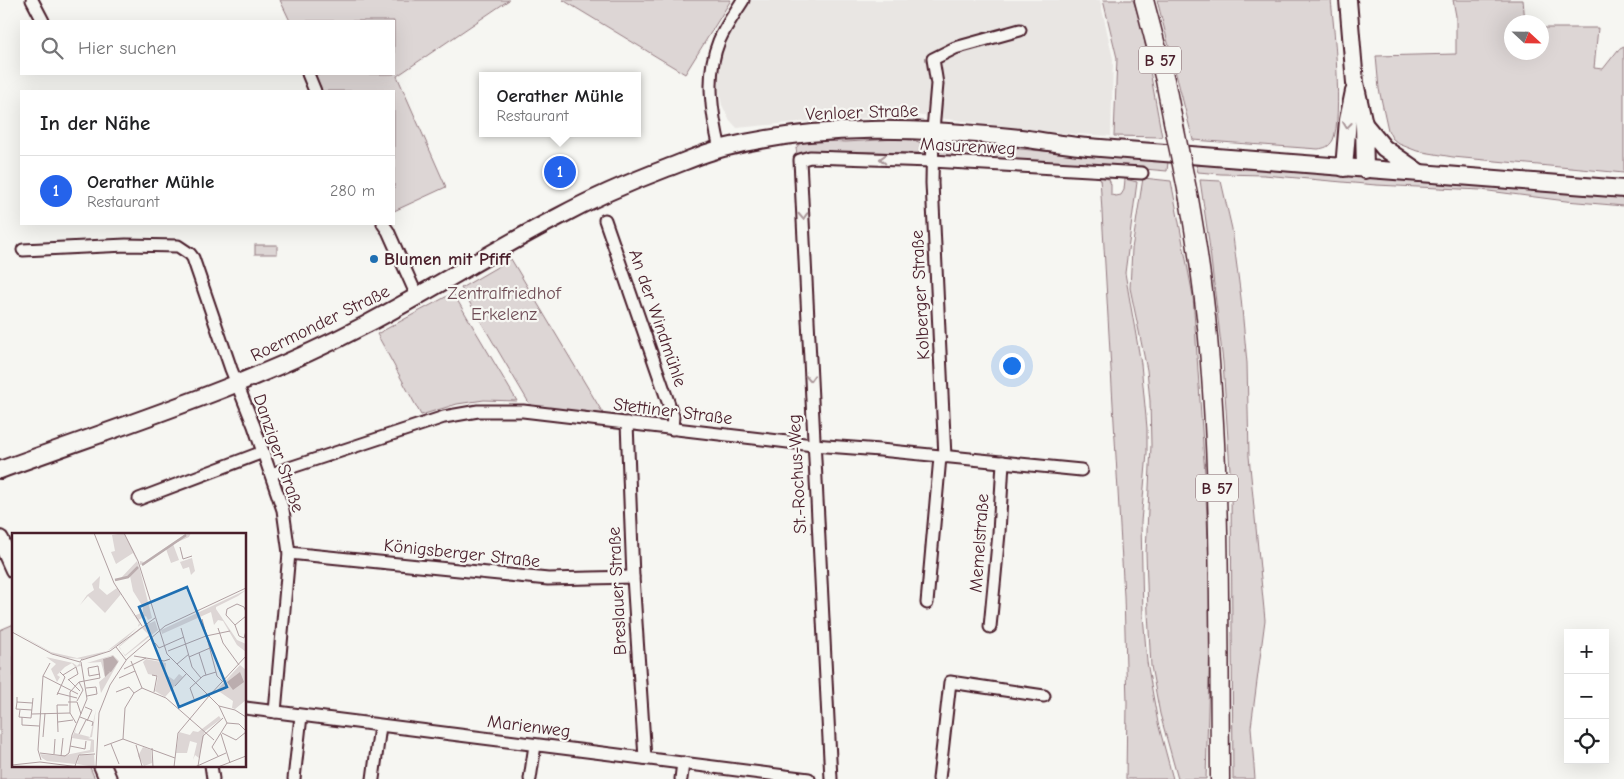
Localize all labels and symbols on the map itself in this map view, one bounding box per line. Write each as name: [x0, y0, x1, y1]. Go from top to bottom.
north arrow: [1504, 15, 1549, 60]
road number: B 57: [1139, 46, 1181, 74]
street label: Venloer Straße: [805, 100, 919, 125]
one-way arrow: [1342, 122, 1353, 130]
street label: Masurenweg: [920, 134, 1016, 159]
pin: 1: [544, 153, 576, 191]
one-way arrow: [879, 154, 886, 164]
one-way arrow: [798, 212, 808, 220]
street label: Kolberger Straße: [907, 229, 934, 361]
street label: An der Windmühle: [624, 247, 691, 390]
place label: Blumen mit Pfiff: [384, 249, 512, 270]
marker: Blumen mit Pfiff: [368, 253, 380, 265]
street label: Roermonder Straße: [247, 281, 393, 366]
park label: Zentralfriedhof Erkelenz: [447, 283, 562, 325]
your location: [999, 353, 1025, 379]
one-way arrow: [805, 375, 816, 383]
street label: Danziger Straße: [248, 391, 309, 515]
street label: Stettiner Straße: [612, 394, 734, 429]
street label: St.-Rochus-Weg: [784, 414, 811, 534]
road number: B 57: [1196, 474, 1238, 502]
street label: Memelstraße: [966, 493, 993, 593]
street label: Breslauer Straße: [604, 526, 631, 656]
inset map: [12, 533, 246, 766]
street label: Königsberger Straße: [383, 535, 541, 572]
street label: Marienweg: [486, 711, 572, 742]

